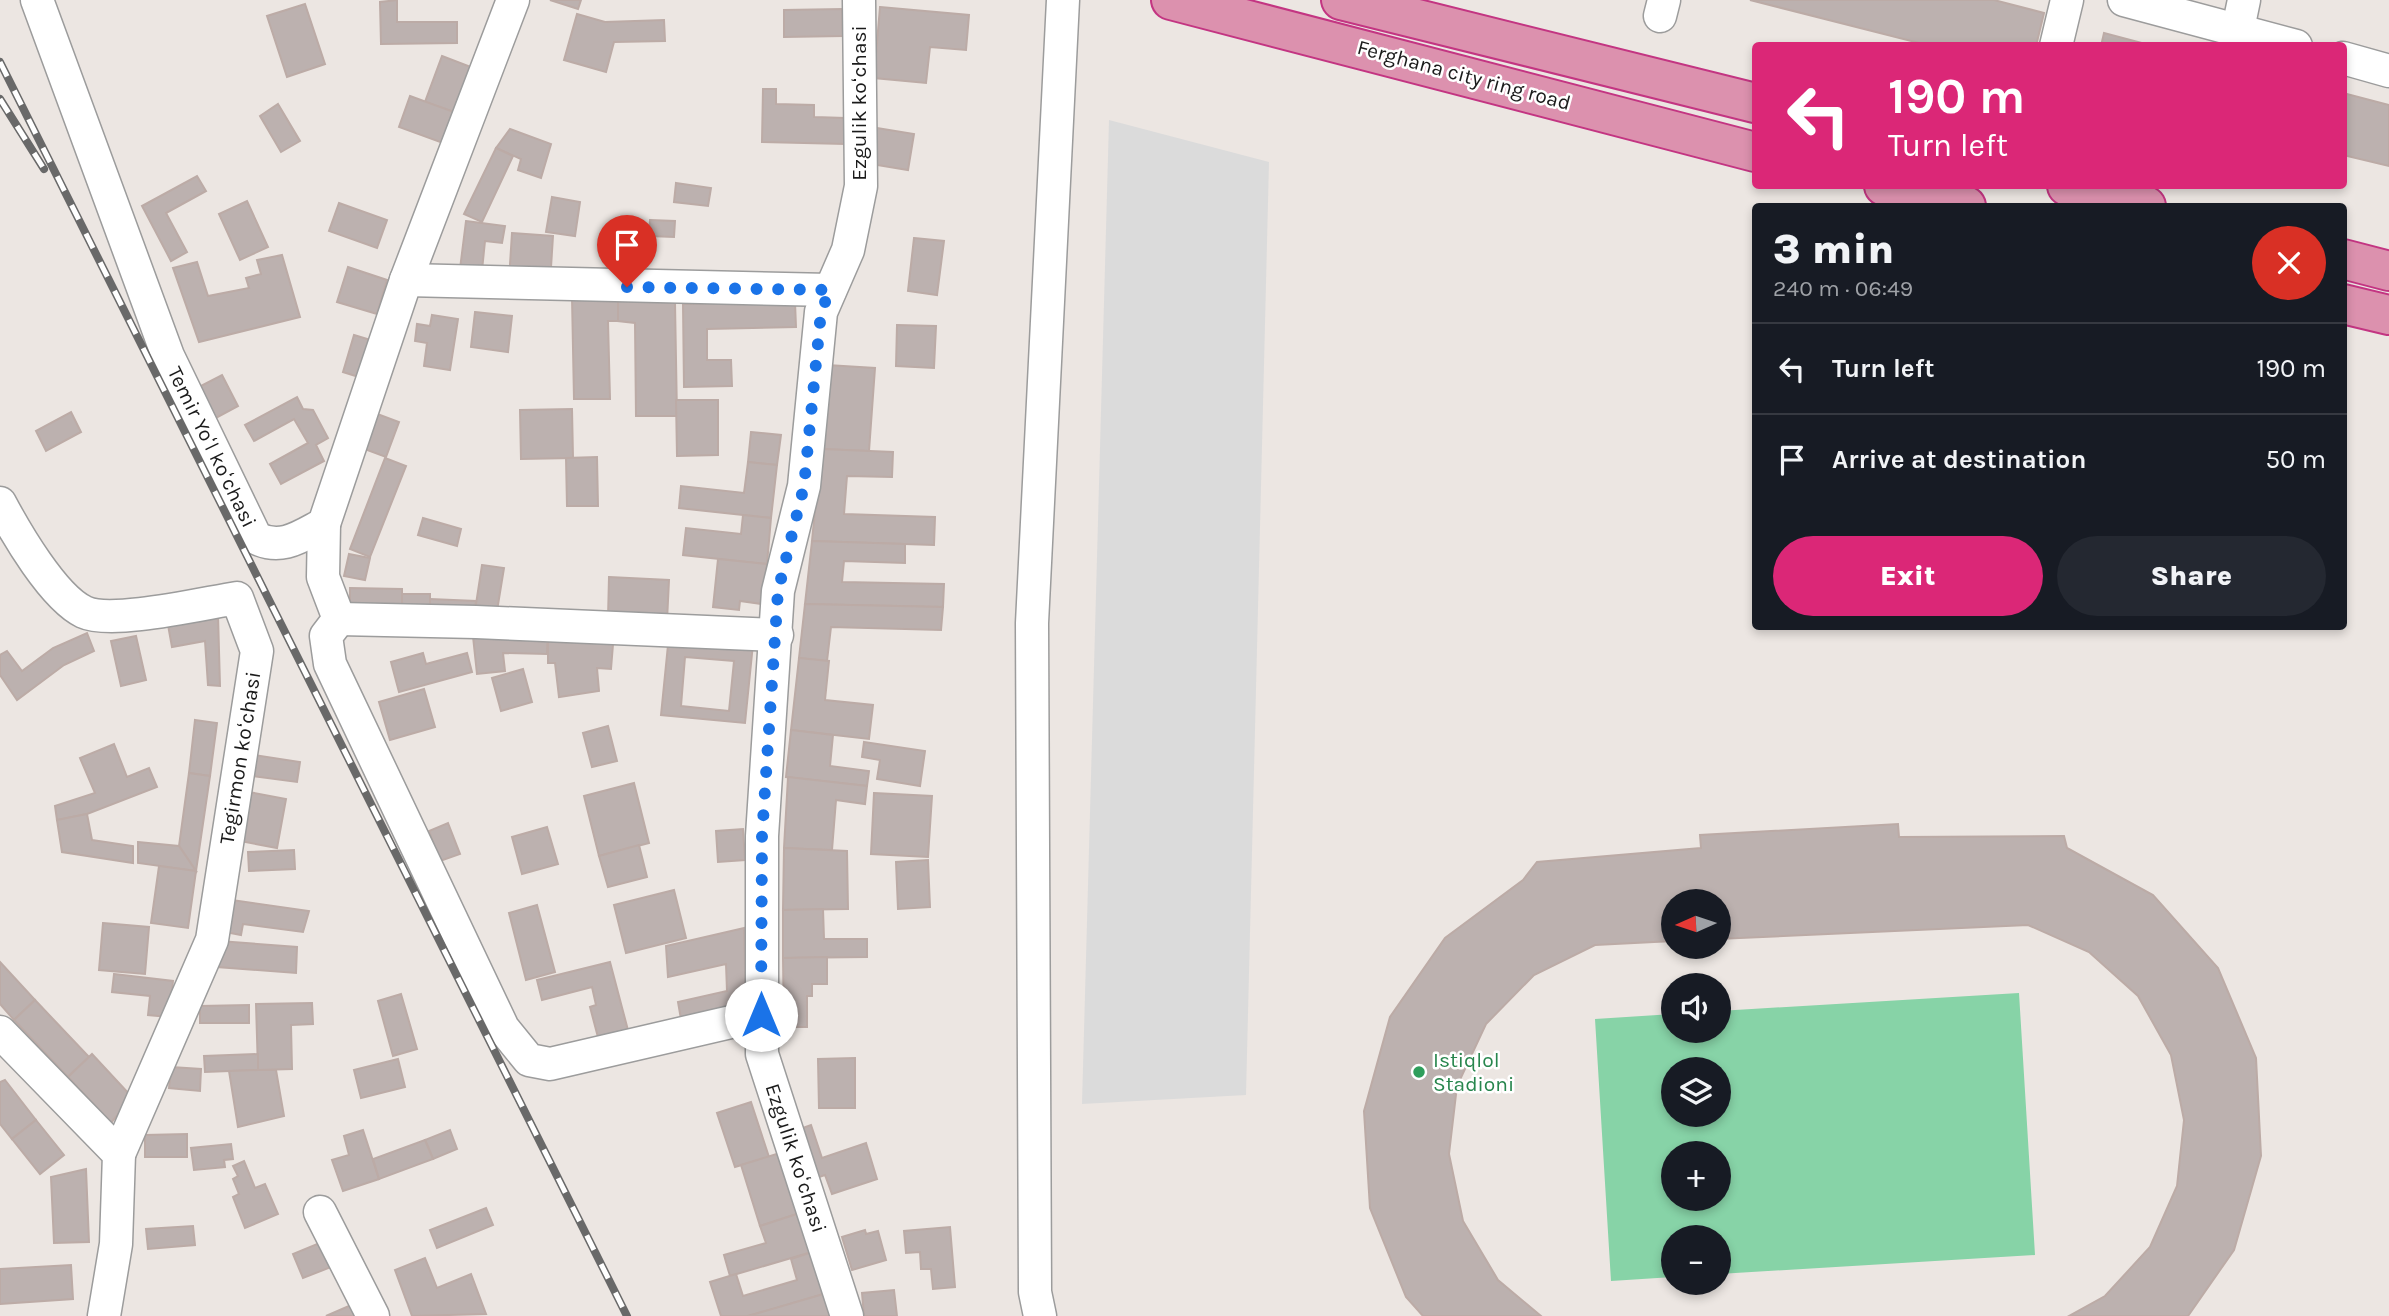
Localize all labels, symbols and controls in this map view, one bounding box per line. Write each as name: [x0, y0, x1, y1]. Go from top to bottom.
street label: Ezgulik koʻchasi: [847, 25, 871, 181]
street label: Ferghana city ring road: [1355, 35, 1573, 115]
text: 190 m: [1888, 68, 2025, 125]
icon: left: [1773, 70, 1864, 161]
text: Turn left: [1888, 127, 2008, 164]
pin: [597, 215, 657, 287]
text: 3 min: [1773, 224, 1894, 274]
icon: arrive: [608, 226, 646, 264]
button: close: [2252, 226, 2326, 300]
text: 240 m · 06:49: [1773, 275, 1913, 302]
icon: left: [1773, 350, 1811, 388]
text: Turn left: [1832, 353, 1934, 384]
text: 190 m: [2256, 353, 2326, 384]
street label: Temir Yoʻl koʻchasi: [163, 363, 261, 531]
icon: arrive: [1773, 441, 1811, 479]
text: Arrive at destination: [1832, 444, 2086, 475]
text: 50 m: [2265, 444, 2326, 475]
button: Exit: [1773, 536, 2043, 616]
button: Share: [2057, 536, 2326, 616]
street label: Tegirmon koʻchasi: [214, 670, 266, 846]
north arrow: [1661, 889, 1731, 959]
map controls: [1661, 889, 1731, 1295]
button: sound: [1661, 973, 1731, 1043]
position arrow: [724, 978, 798, 1052]
place label: Istiqlol Stadioni: [1433, 1048, 1514, 1096]
button: layers: [1661, 1057, 1731, 1127]
marker: Istiqlol Stadioni: [1411, 1064, 1427, 1080]
street label: Ezgulik koʻchasi: [761, 1080, 831, 1236]
button: +: [1661, 1141, 1731, 1211]
button: −: [1661, 1225, 1731, 1295]

